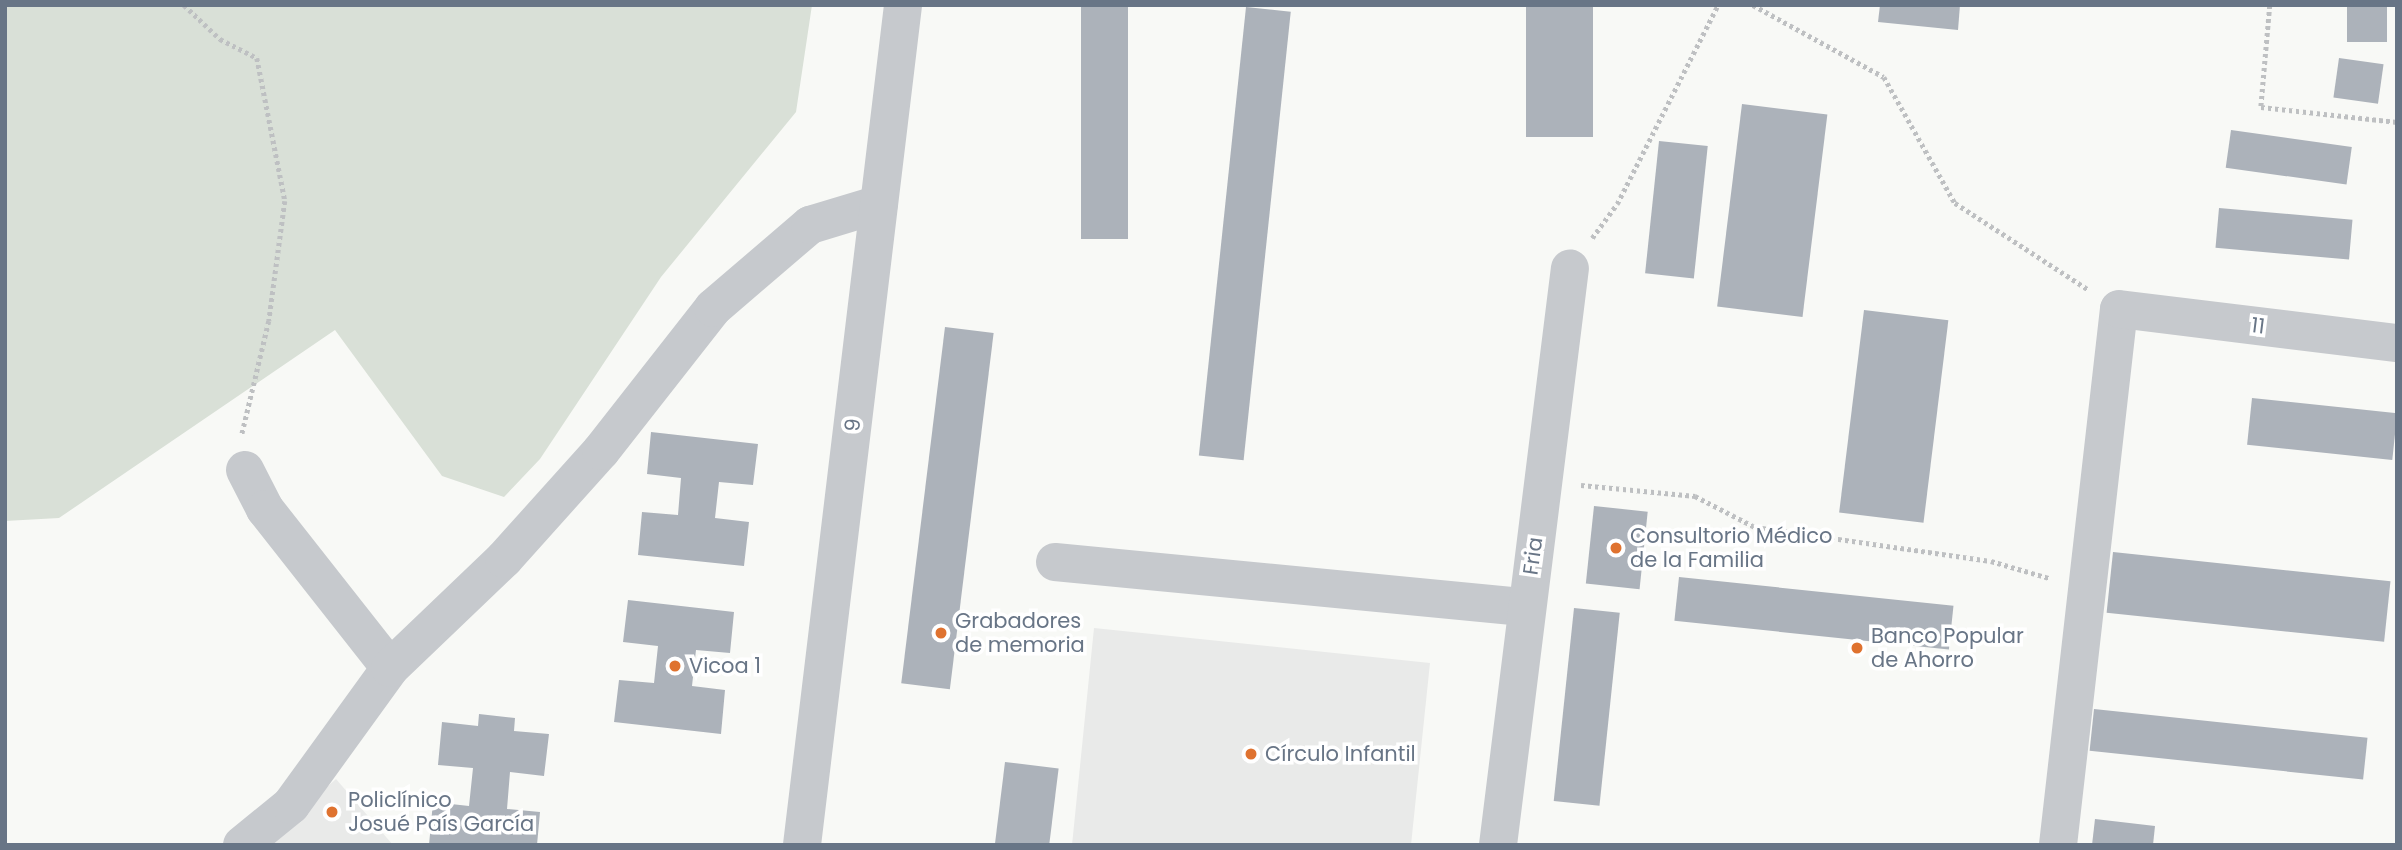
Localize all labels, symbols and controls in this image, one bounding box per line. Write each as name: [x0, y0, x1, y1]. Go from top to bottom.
street label: 11: [2250, 313, 2266, 339]
street label: 9: [840, 417, 866, 433]
place label: Consultorio Médico de la Familia: [1630, 523, 1832, 573]
street label: Fria: [1518, 536, 1548, 576]
marker: Consultorio Médico de la Familia: [1608, 540, 1624, 556]
place label: Grabadores de memoria: [955, 608, 1085, 658]
place label: Banco Popular de Ahorro: [1871, 623, 2024, 673]
marker: Grabadores de memoria: [933, 625, 949, 641]
marker: Banco Popular de Ahorro: [1849, 640, 1865, 656]
place label: Vicoa 1: [689, 653, 761, 679]
marker: Vicoa 1: [667, 658, 683, 674]
place label: Círculo Infantil: [1265, 741, 1416, 767]
marker: Círculo Infantil: [1243, 746, 1259, 762]
place label: Policlínico Josué País García: [348, 787, 534, 837]
marker: Policlínico Josué País García: [322, 802, 342, 822]

